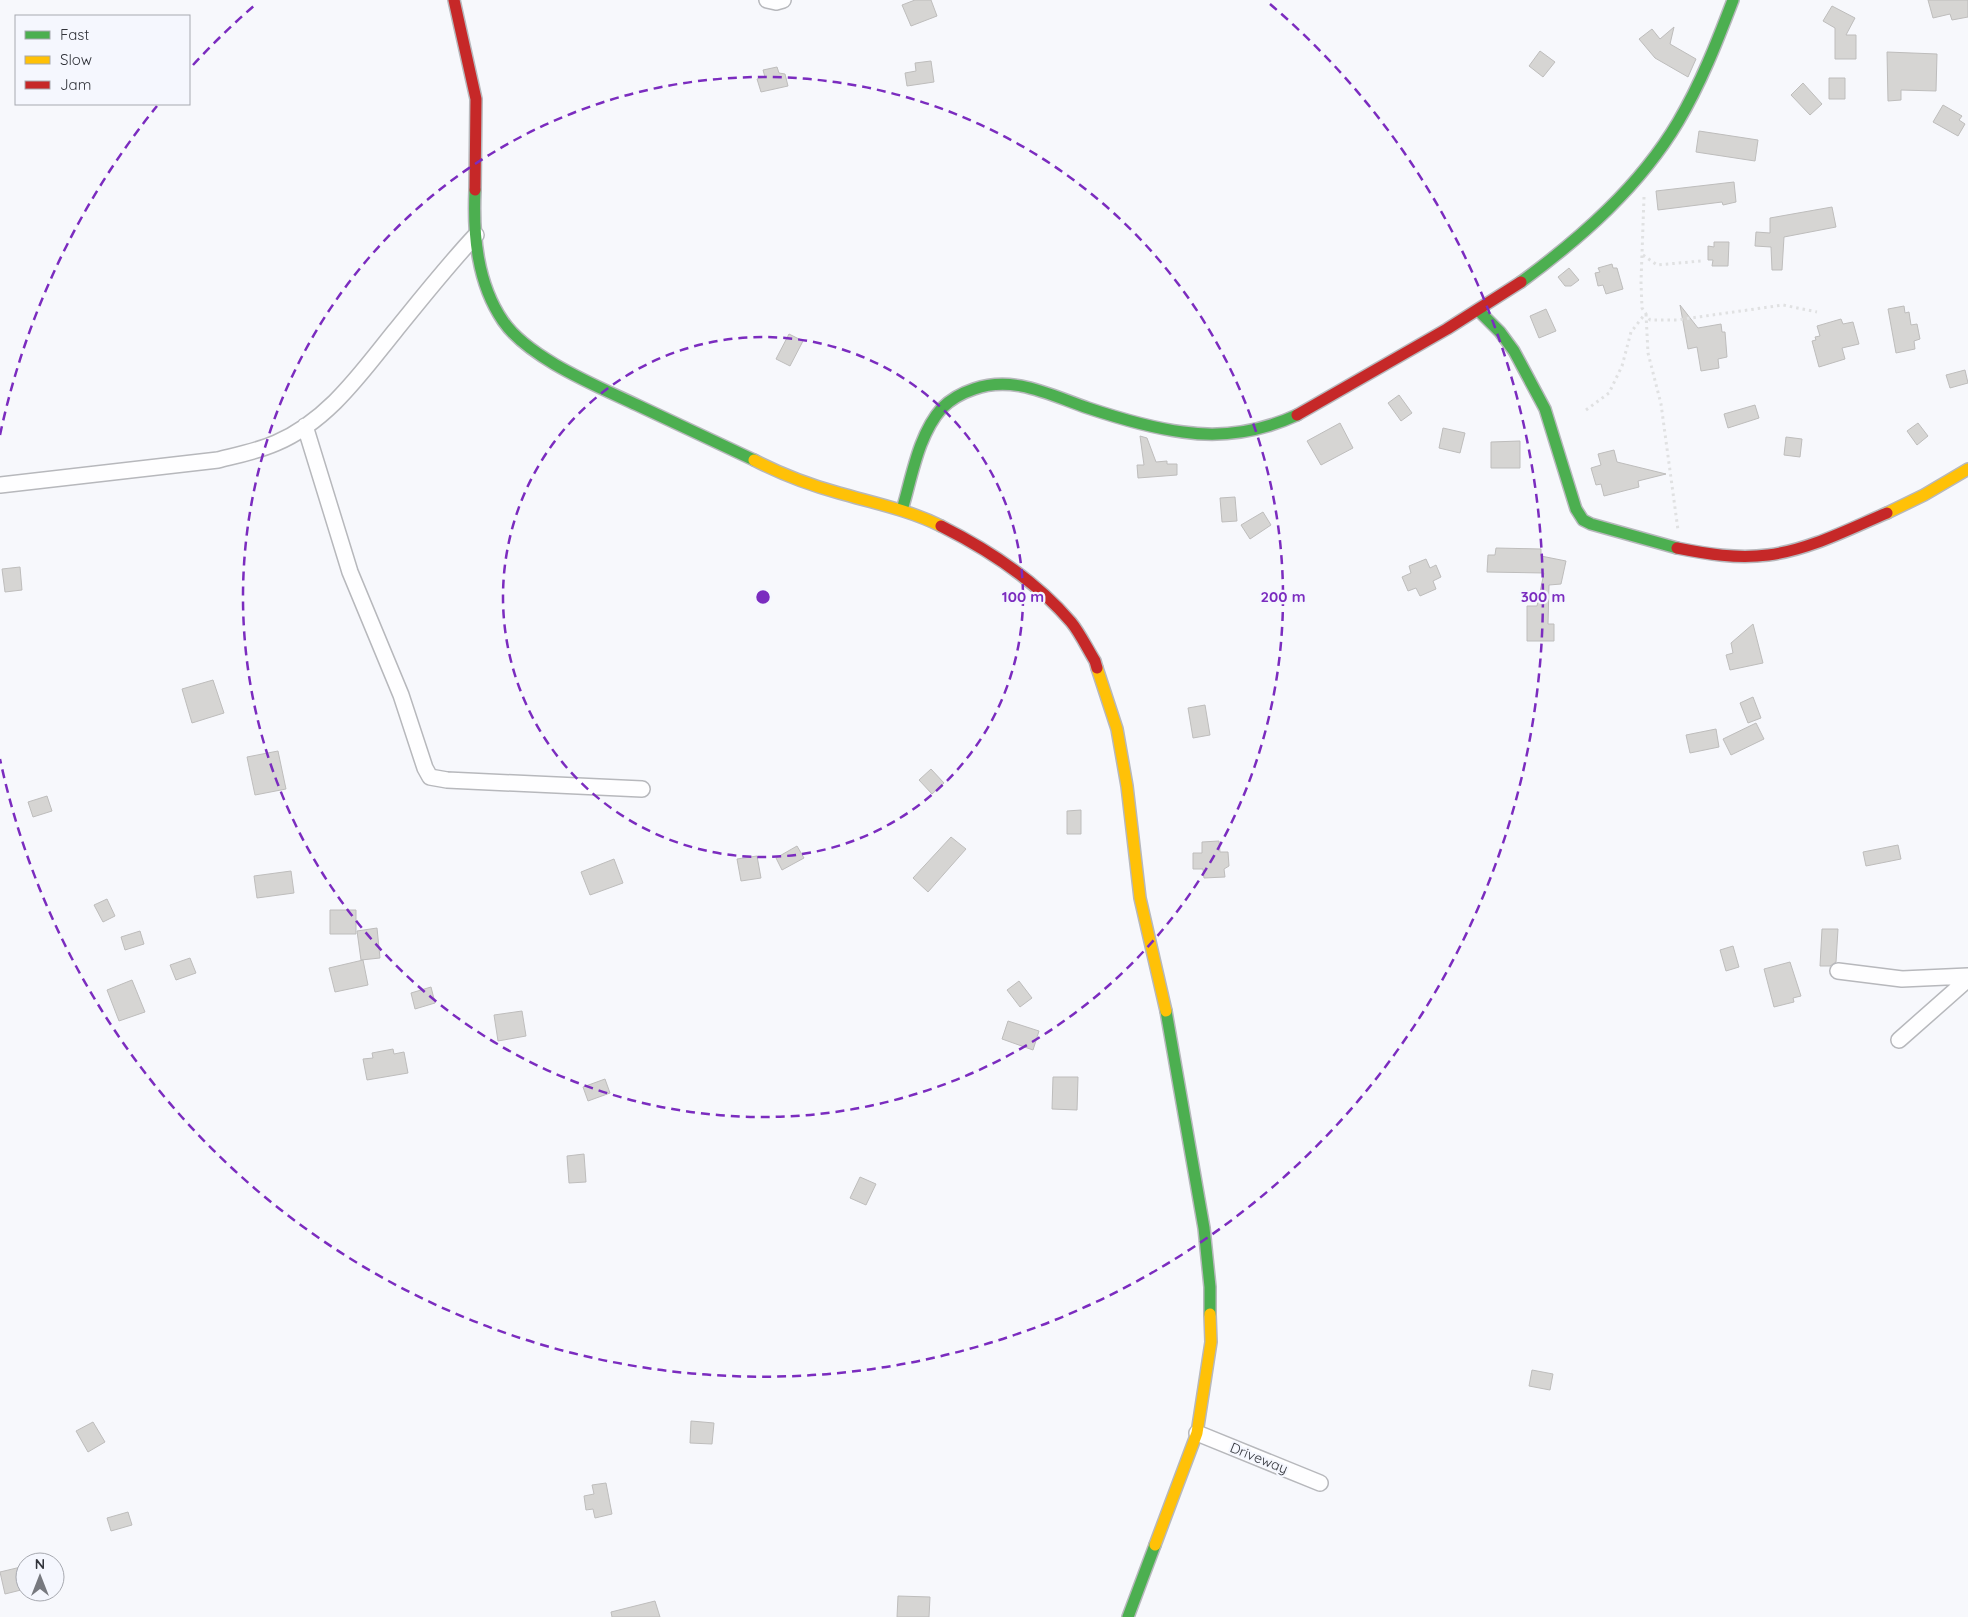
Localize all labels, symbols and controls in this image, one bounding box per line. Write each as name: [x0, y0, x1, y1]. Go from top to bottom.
legend: [15, 15, 190, 105]
text: Fast: [60, 25, 89, 44]
text: Slow: [60, 50, 92, 69]
text: Jam: [60, 75, 91, 94]
text: 100 m: [1002, 587, 1044, 606]
text: 200 m: [1261, 587, 1306, 606]
text: 300 m: [1521, 587, 1565, 606]
centre of rings: [754, 588, 772, 606]
street label: Driveway: [1227, 1438, 1291, 1478]
north arrow: [15, 1552, 65, 1602]
text: N: [35, 1555, 45, 1573]

